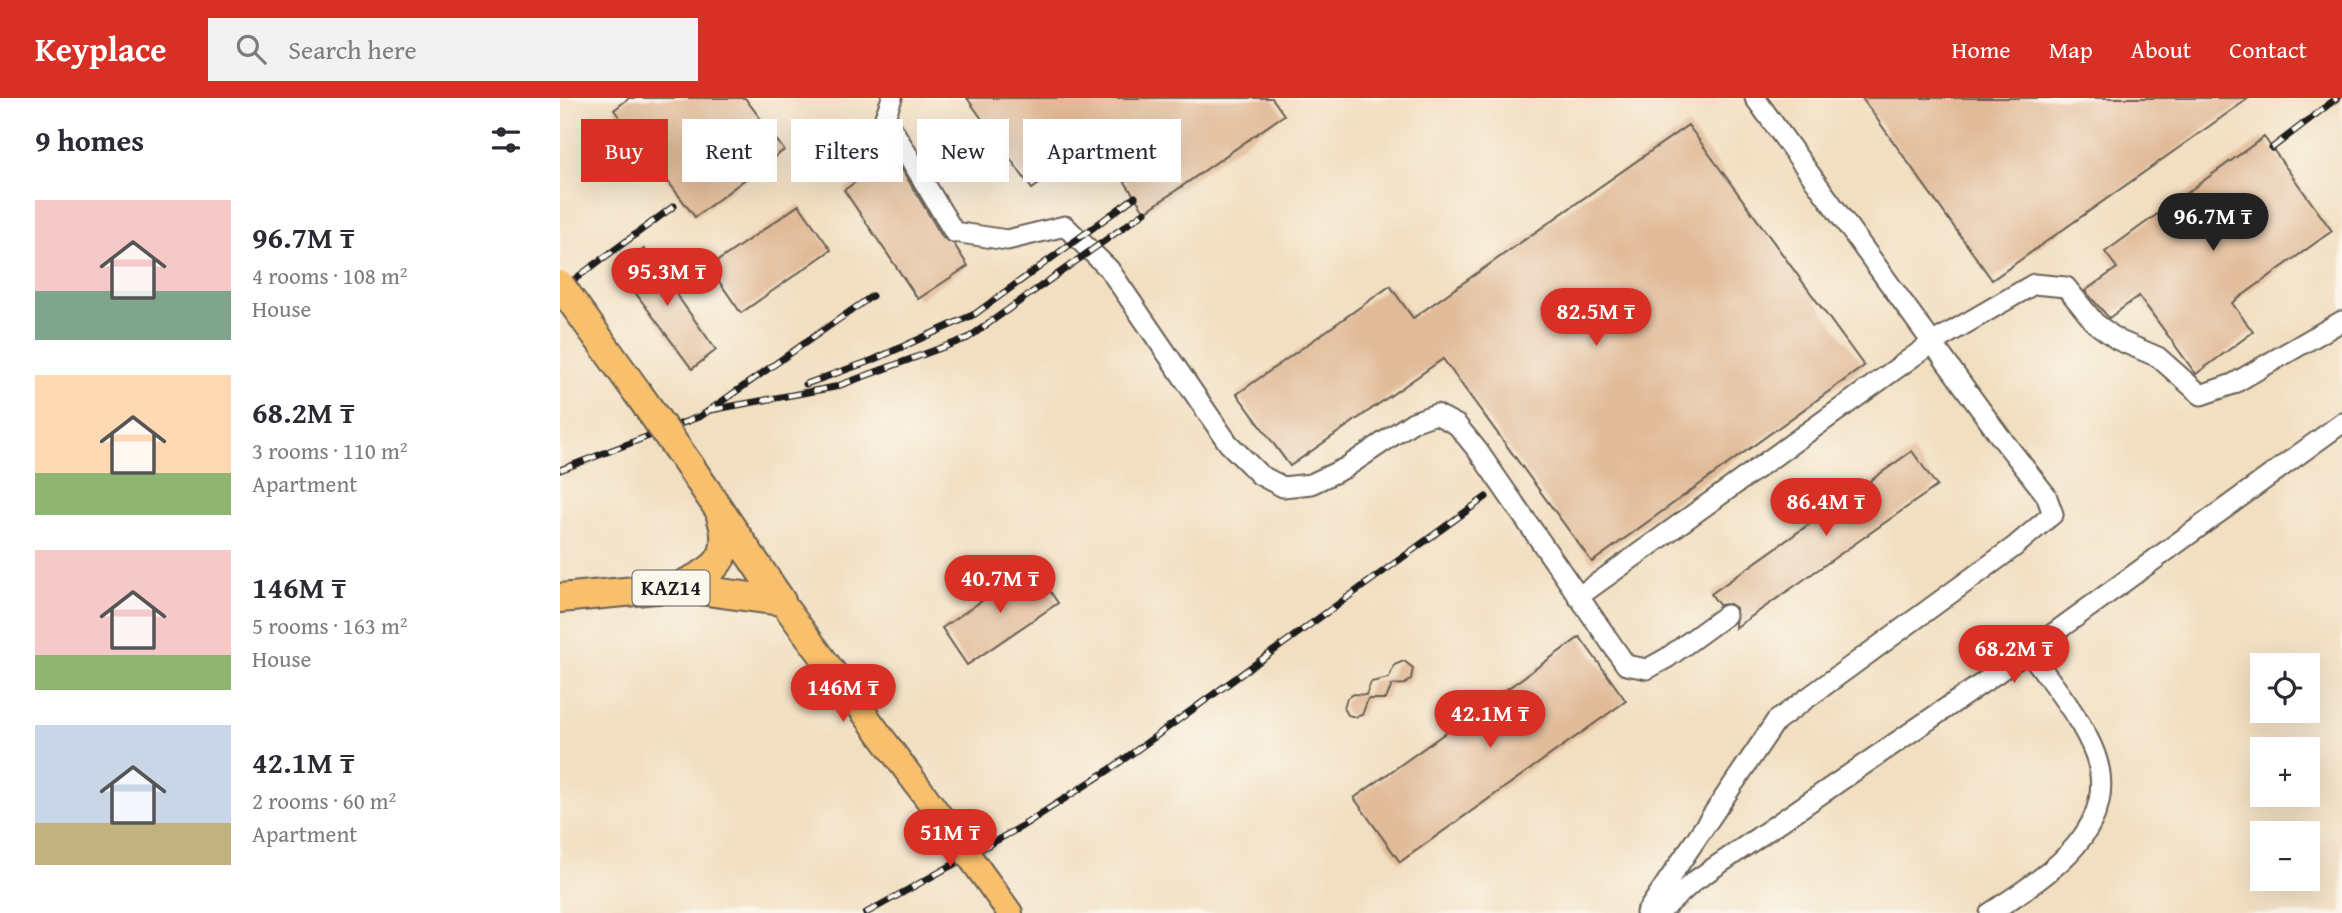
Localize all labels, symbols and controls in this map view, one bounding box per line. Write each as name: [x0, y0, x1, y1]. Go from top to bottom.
search box: [208, 18, 698, 81]
text: Keyplace: [35, 25, 166, 73]
icon: search: [232, 30, 270, 68]
text: Search here: [288, 30, 417, 69]
text: Home: [1952, 32, 2011, 67]
text: Map: [2049, 32, 2093, 67]
text: About: [2131, 32, 2191, 67]
text: Contact: [2229, 32, 2307, 67]
text: 9 homes: [35, 118, 144, 162]
chip: Buy: [581, 119, 668, 182]
chip: Rent: [682, 119, 777, 182]
chip: Filters: [791, 119, 903, 182]
chip: New: [917, 119, 1009, 182]
chip: Apartment: [1023, 119, 1181, 182]
icon: filters: [487, 121, 525, 159]
pin: 96.7M ₸: [2148, 194, 2278, 253]
text: 96.7M ₸: [2173, 199, 2253, 232]
text: 96.7M ₸: [252, 215, 355, 259]
icon: home: [91, 228, 175, 312]
pin: 95.3M ₸: [602, 248, 732, 308]
text: 95.3M ₸: [627, 254, 707, 287]
text: 4 rooms · 108 m²: [252, 259, 407, 292]
pin: 82.5M ₸: [1531, 288, 1661, 348]
text: House: [252, 292, 311, 325]
text: 82.5M ₸: [1556, 294, 1636, 327]
text: 68.2M ₸: [252, 390, 355, 434]
icon: home: [91, 403, 175, 487]
text: 3 rooms · 110 m²: [252, 434, 407, 467]
text: Apartment: [252, 467, 357, 500]
pin: 86.4M ₸: [1761, 478, 1891, 538]
text: 86.4M ₸: [1786, 484, 1866, 517]
pin: 40.7M ₸: [935, 556, 1065, 615]
text: 40.7M ₸: [960, 561, 1040, 594]
text: 146M ₸: [252, 565, 347, 609]
road number: KAZ14: [632, 570, 710, 606]
icon: home: [91, 578, 175, 662]
text: 5 rooms · 163 m²: [252, 609, 407, 642]
pin: 68.2M ₸: [1949, 626, 2079, 685]
text: 68.2M ₸: [1974, 631, 2054, 664]
text: House: [252, 642, 311, 675]
map controls: [2250, 653, 2320, 891]
button: locate: [2250, 653, 2320, 723]
pin: 146M ₸: [786, 664, 900, 724]
text: 146M ₸: [807, 670, 879, 703]
pin: 42.1M ₸: [1425, 690, 1555, 750]
text: 42.1M ₸: [1450, 696, 1530, 729]
button: +: [2250, 737, 2320, 807]
text: 42.1M ₸: [252, 740, 355, 784]
icon: home: [91, 753, 175, 837]
text: 2 rooms · 60 m²: [252, 784, 396, 817]
pin: 51M ₸: [901, 810, 999, 869]
text: 51M ₸: [920, 815, 980, 848]
text: Apartment: [252, 817, 357, 850]
button: −: [2250, 821, 2320, 891]

